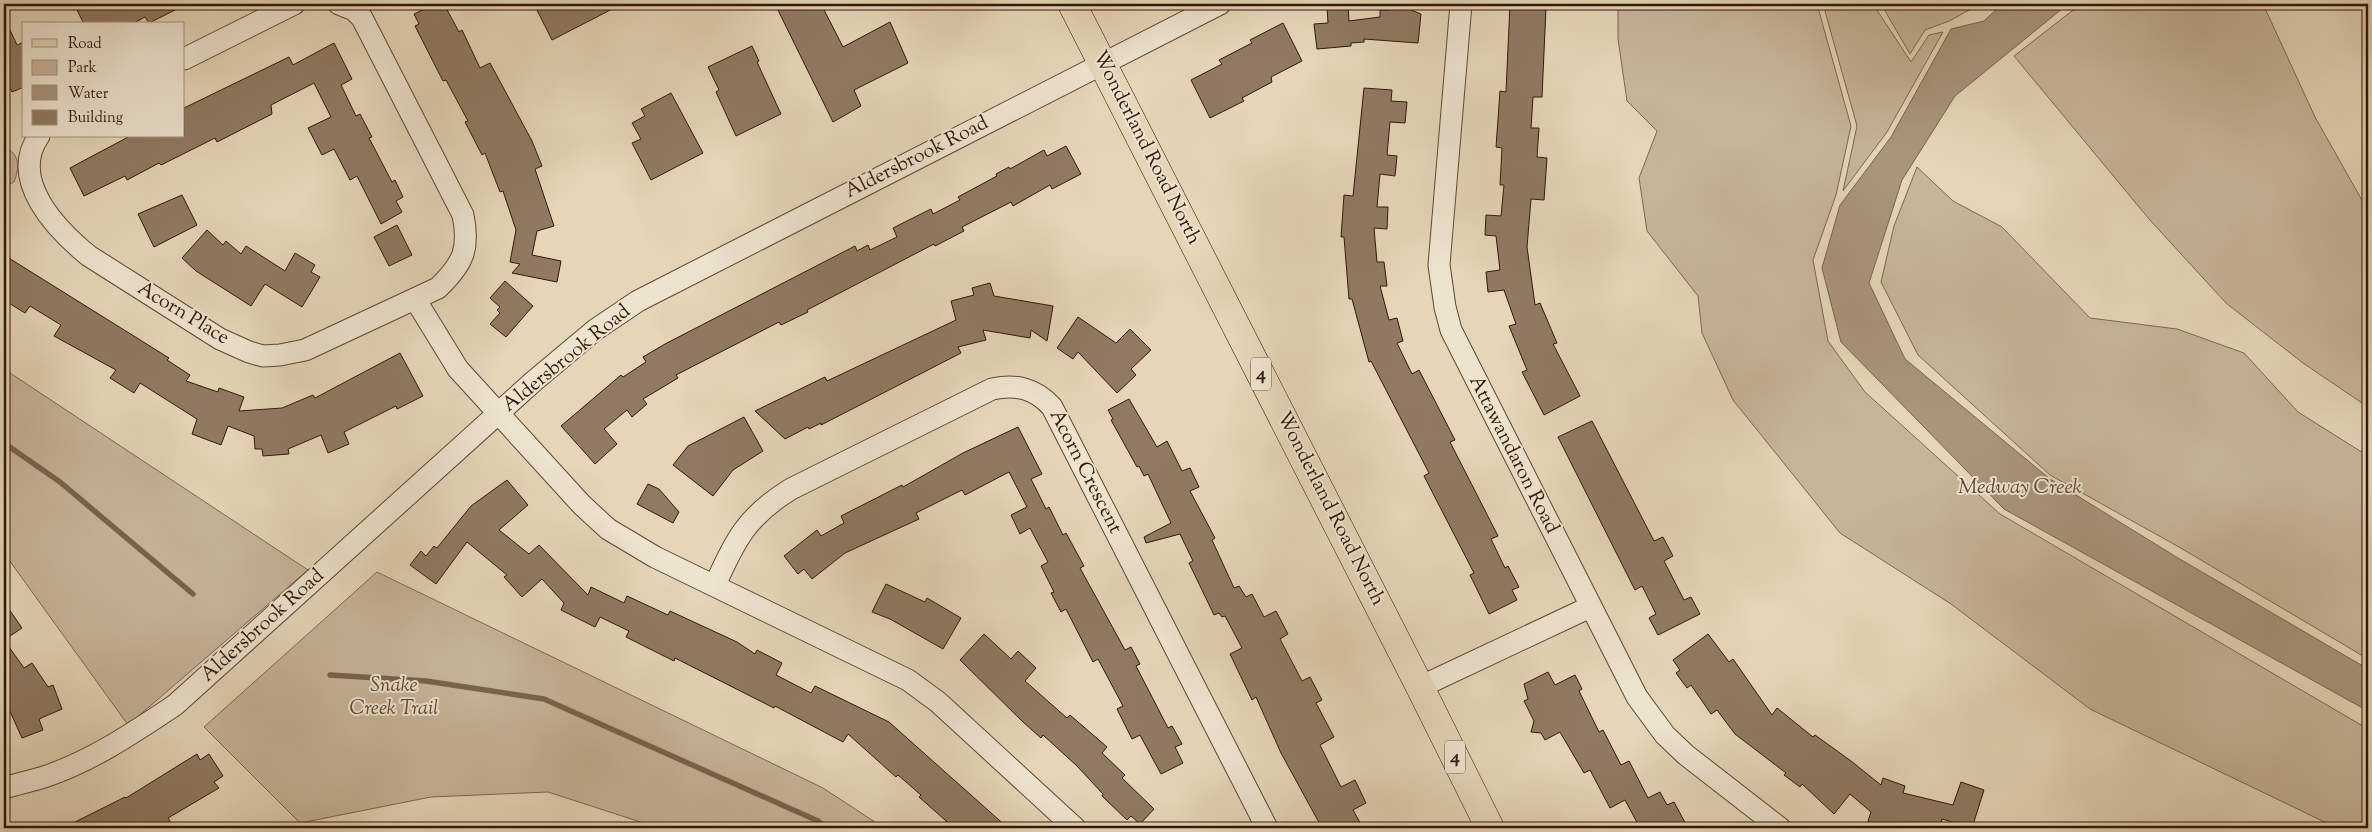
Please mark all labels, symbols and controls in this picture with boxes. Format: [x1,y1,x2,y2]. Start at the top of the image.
legend [22,22,185,138]
text: Road [68,34,102,55]
street label: Wonderland Road North [1084,46,1208,250]
text: Park [68,58,97,79]
text: Water [68,84,109,105]
text: Building [68,108,123,129]
street label: Aldersbrook Road [840,109,994,207]
street label: Acorn Place [131,275,235,353]
street label: Aldersbrook Road [497,298,637,420]
road number: 4 [1251,358,1271,390]
street label: Attawandaron Road [1461,371,1565,539]
street label: Acorn Crescent [1041,405,1129,539]
street label: Wonderland Road North [1268,407,1392,611]
water label: Medway Creek [1958,473,2083,503]
street label: Aldersbrook Road [195,563,331,689]
park label: Snake Creek Trail [350,672,438,724]
road number: 4 [1445,740,1465,774]

